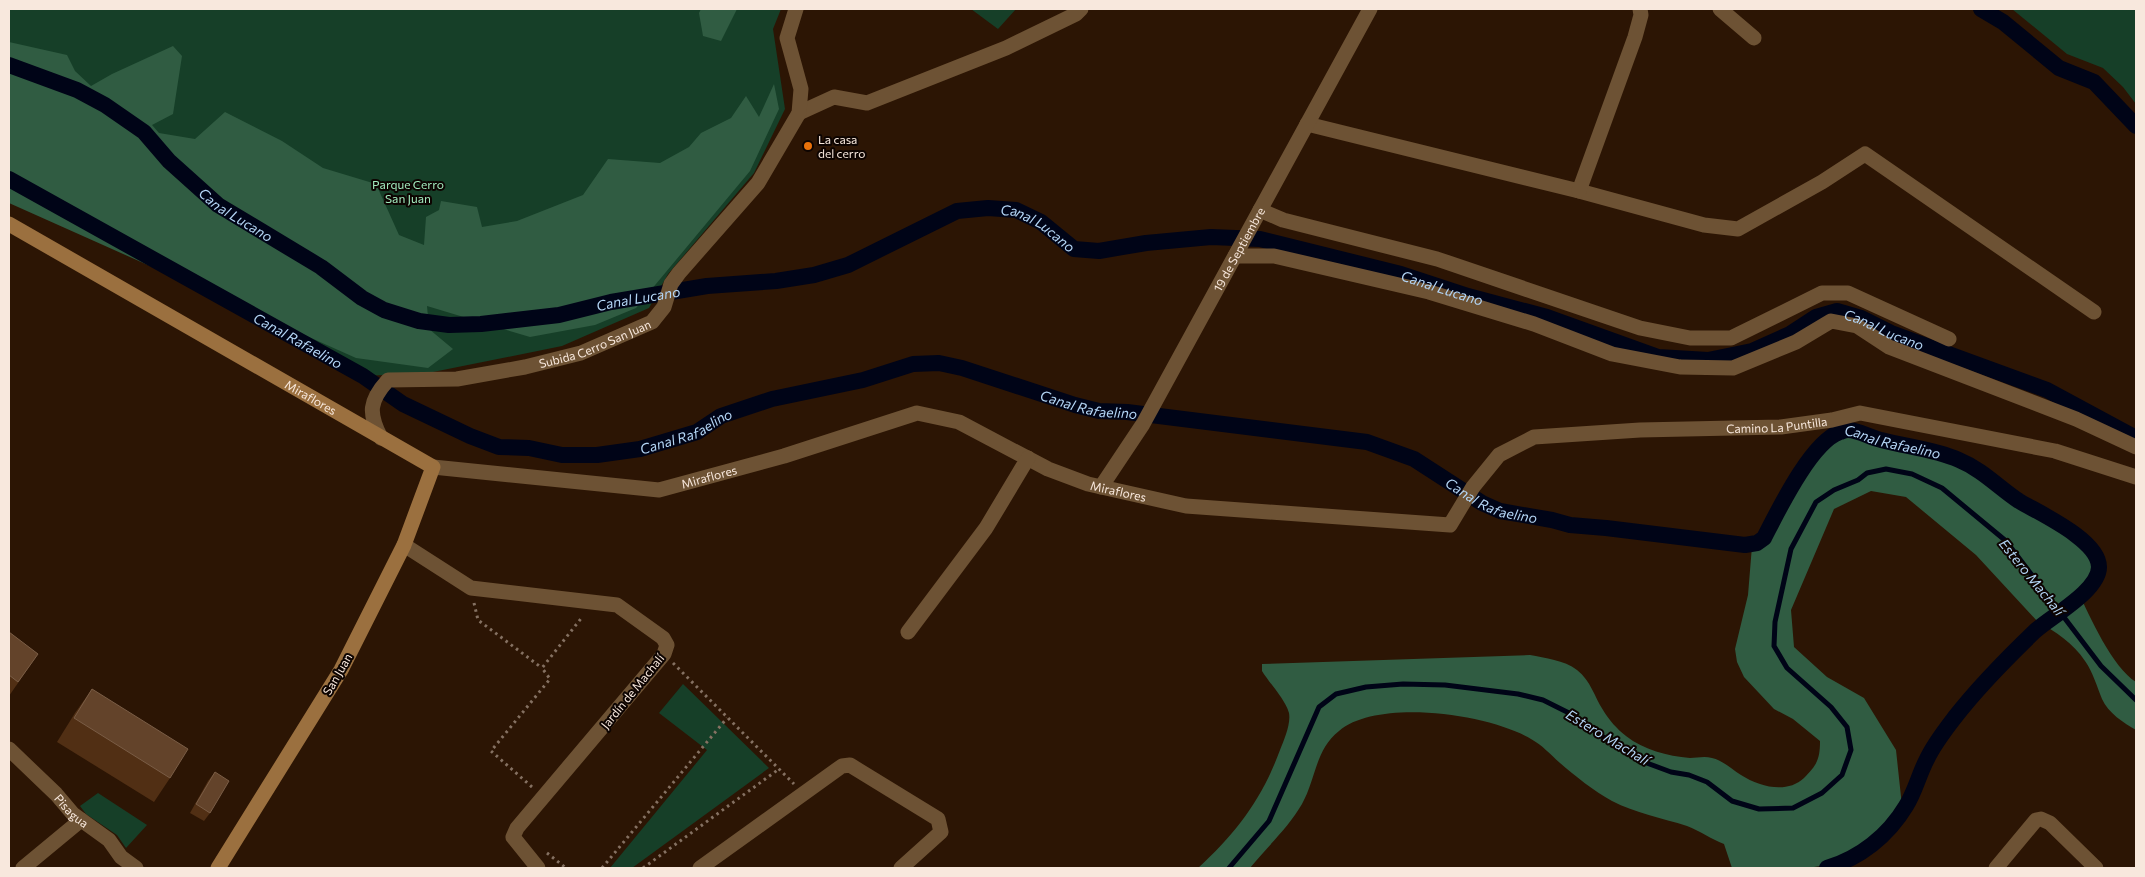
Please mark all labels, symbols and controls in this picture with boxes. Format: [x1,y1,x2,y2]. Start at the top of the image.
place label: La casa del cerro [818,132,865,160]
marker: La casa del cerro [802,140,814,152]
park label: Parque Cerro San Juan [372,177,444,206]
water label: Canal Lucano [196,184,276,245]
water label: Canal Lucano [1000,200,1079,255]
street label: 19 de Septiembre [1210,205,1267,294]
water label: Canal Lucano [1399,266,1485,308]
water label: Canal Lucano [594,282,681,314]
water label: Canal Lucano [1842,305,1926,353]
water label: Canal Rafaelino [251,308,346,371]
street label: Subida Cerro San Juan [537,316,653,370]
street label: Miraflores [283,377,339,417]
water label: Canal Rafaelino [1038,386,1138,422]
water label: Canal Rafaelino [638,405,734,457]
street label: Camino La Puntilla [1726,414,1828,435]
water label: Canal Rafaelino [1844,421,1943,462]
street label: Miraflores [680,462,738,491]
water label: Canal Rafaelino [1443,473,1539,526]
street label: Miraflores [1089,478,1148,504]
water label: Estero Machalí [1996,535,2070,621]
street label: Jardín de Machalí [598,650,668,732]
street label: San Juan [319,651,355,698]
water label: Estero Machalí [1563,705,1655,770]
street label: Pisagua [52,791,91,830]

